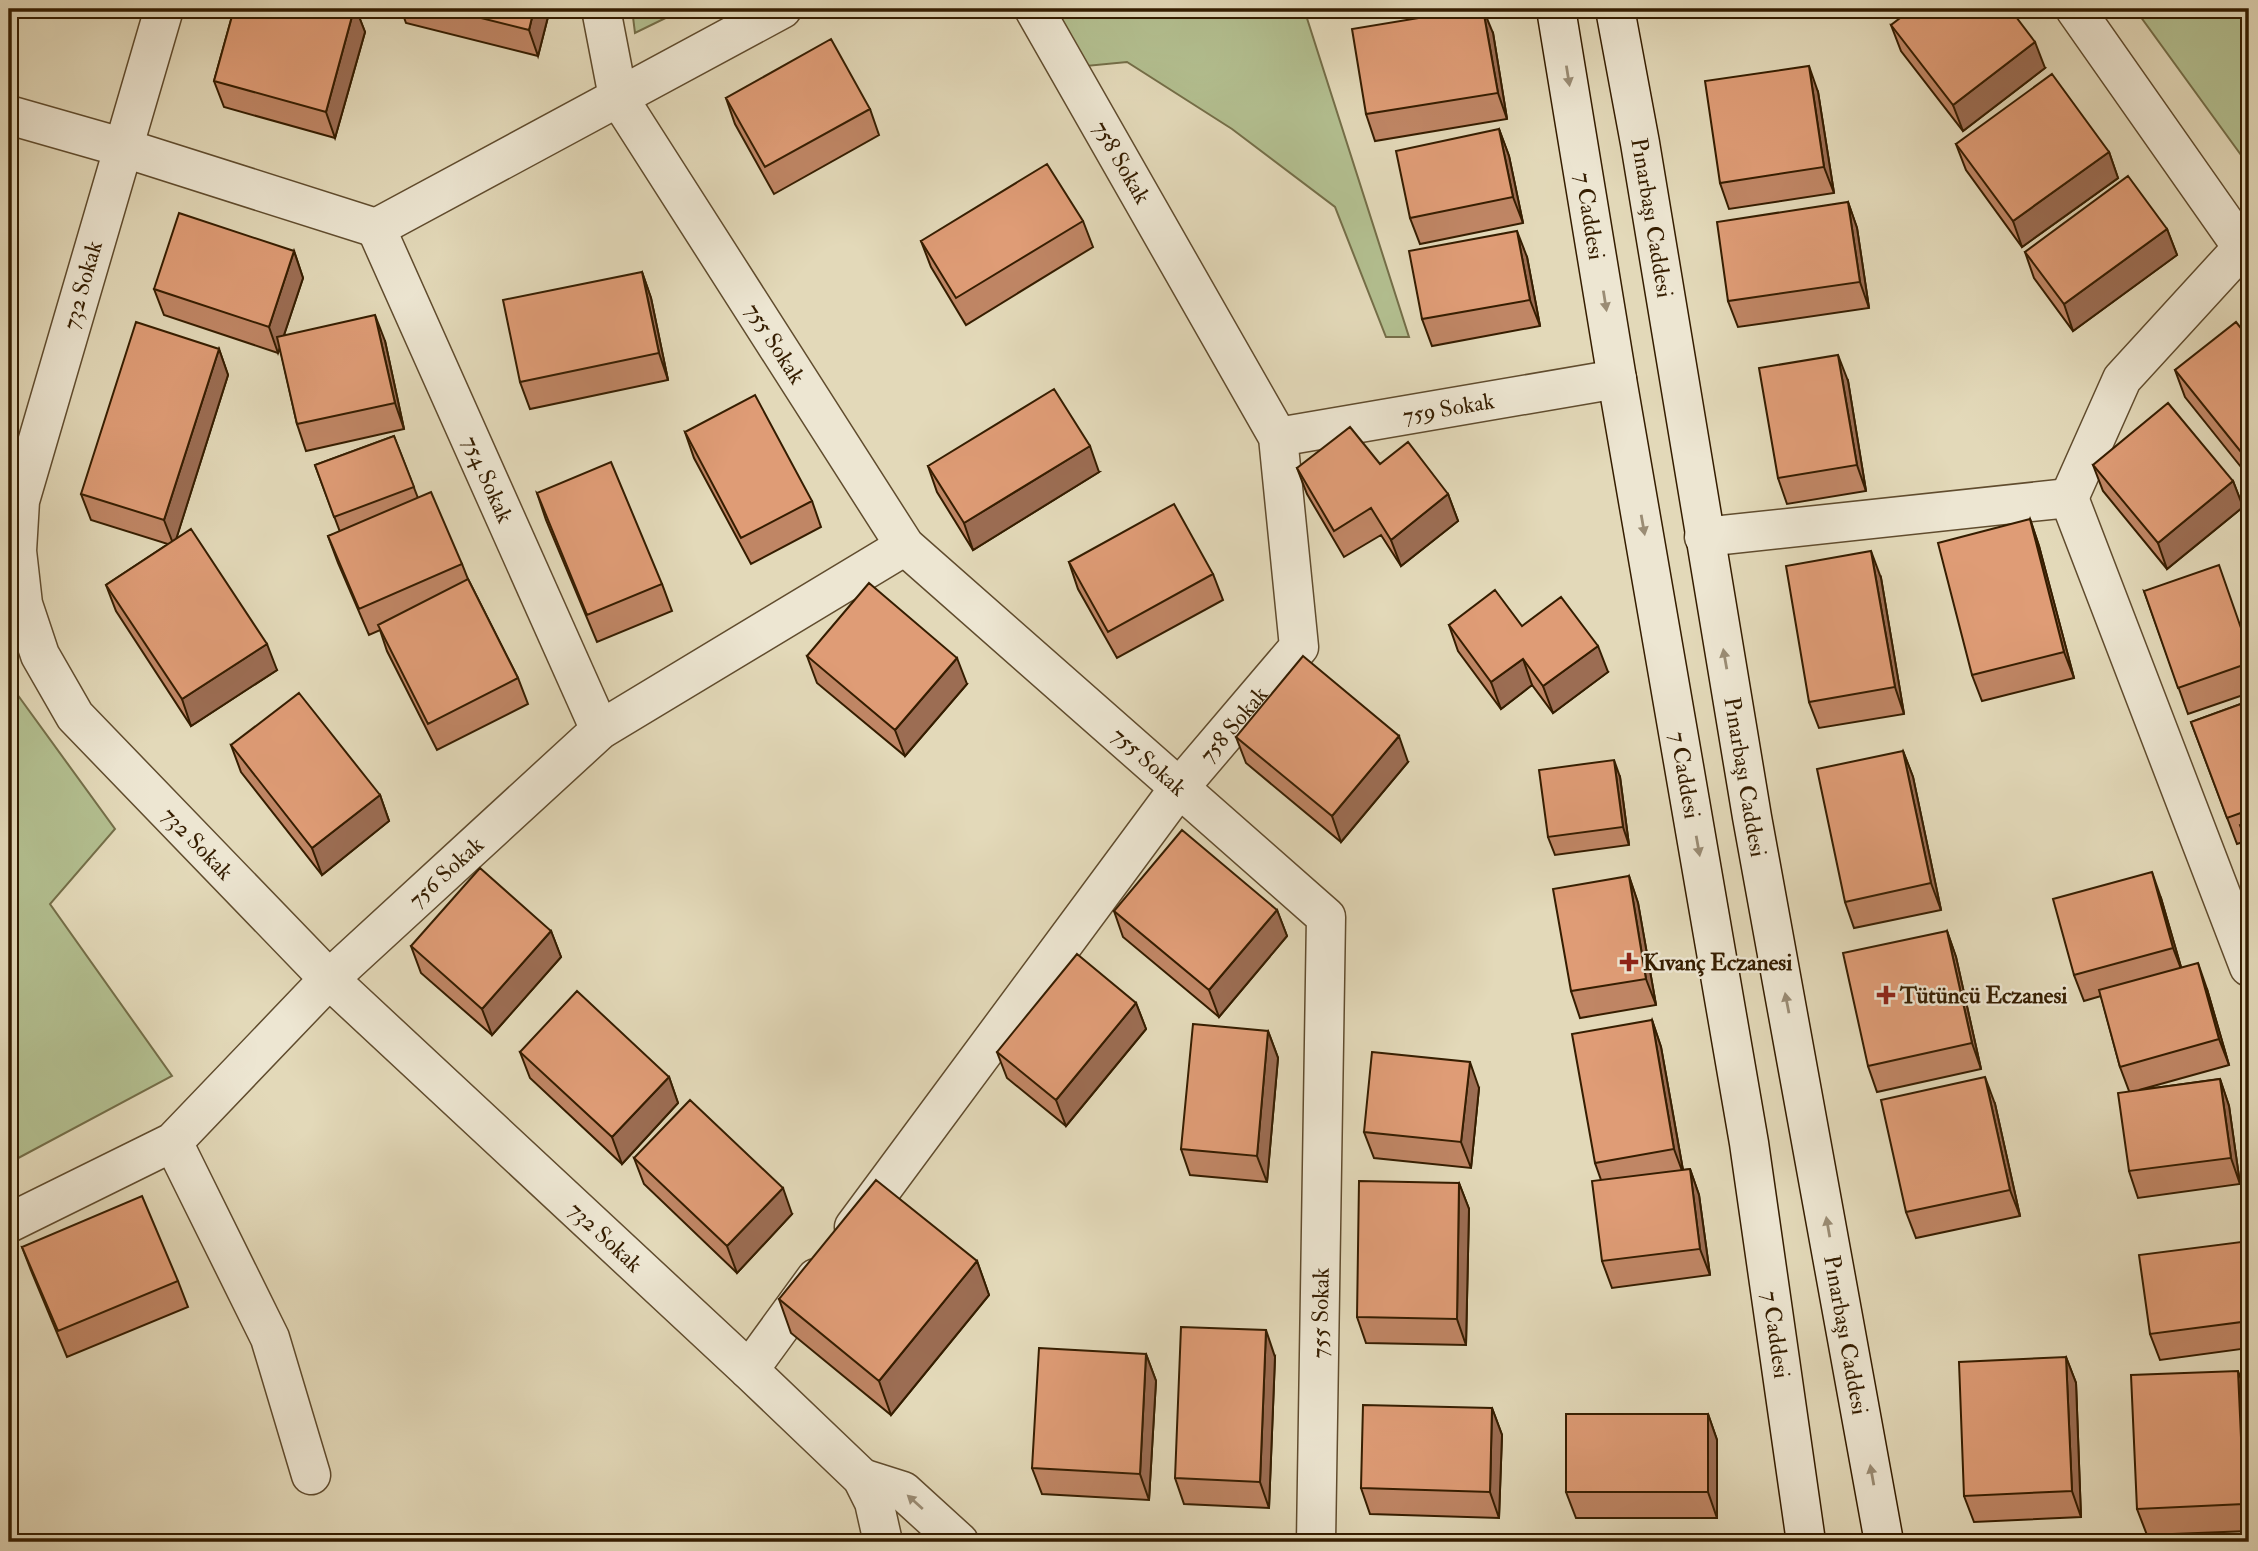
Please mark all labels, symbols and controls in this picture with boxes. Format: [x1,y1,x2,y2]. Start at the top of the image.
one-way arrow [1563,65,1574,87]
street label: 758 Sokak [1086,115,1157,209]
street label: Pınarbaşı Caddesi [1624,136,1679,300]
street label: 7 Caddesi [1568,171,1611,262]
street label: 732 Sokak [56,237,109,333]
one-way arrow [1600,290,1611,312]
street label: 755 Sokak [738,298,812,390]
street label: 759 Sokak [1401,386,1497,430]
street label: 754 Sokak [456,431,520,527]
one-way arrow [1638,514,1649,536]
one-way arrow [1719,648,1730,670]
street label: 758 Sokak [1193,680,1274,769]
street label: Pınarbaşı Caddesi [1717,695,1773,859]
street label: 755 Sokak [1105,721,1192,802]
street label: 7 Caddesi [1663,729,1707,821]
street label: 732 Sokak [155,801,240,886]
street label: 756 Sokak [402,830,490,914]
one-way arrow [1693,835,1704,857]
place label: Kıvanç Eczanesi [1643,948,1792,977]
marker: Kıvanç Eczanesi [1621,954,1637,970]
place label: Tütüncü Eczanesi [1899,981,2067,1010]
marker: Tütüncü Eczanesi [1878,987,1894,1003]
one-way arrow [1781,992,1792,1014]
street label: 732 Sokak [562,1195,649,1279]
one-way arrow [1822,1216,1833,1238]
street label: Pınarbaşı Caddesi [1817,1253,1875,1417]
street label: 755 Sokak [1305,1267,1336,1359]
street label: 7 Caddesi [1755,1289,1796,1380]
one-way arrow [1866,1464,1877,1486]
one-way arrow [906,1494,924,1510]

